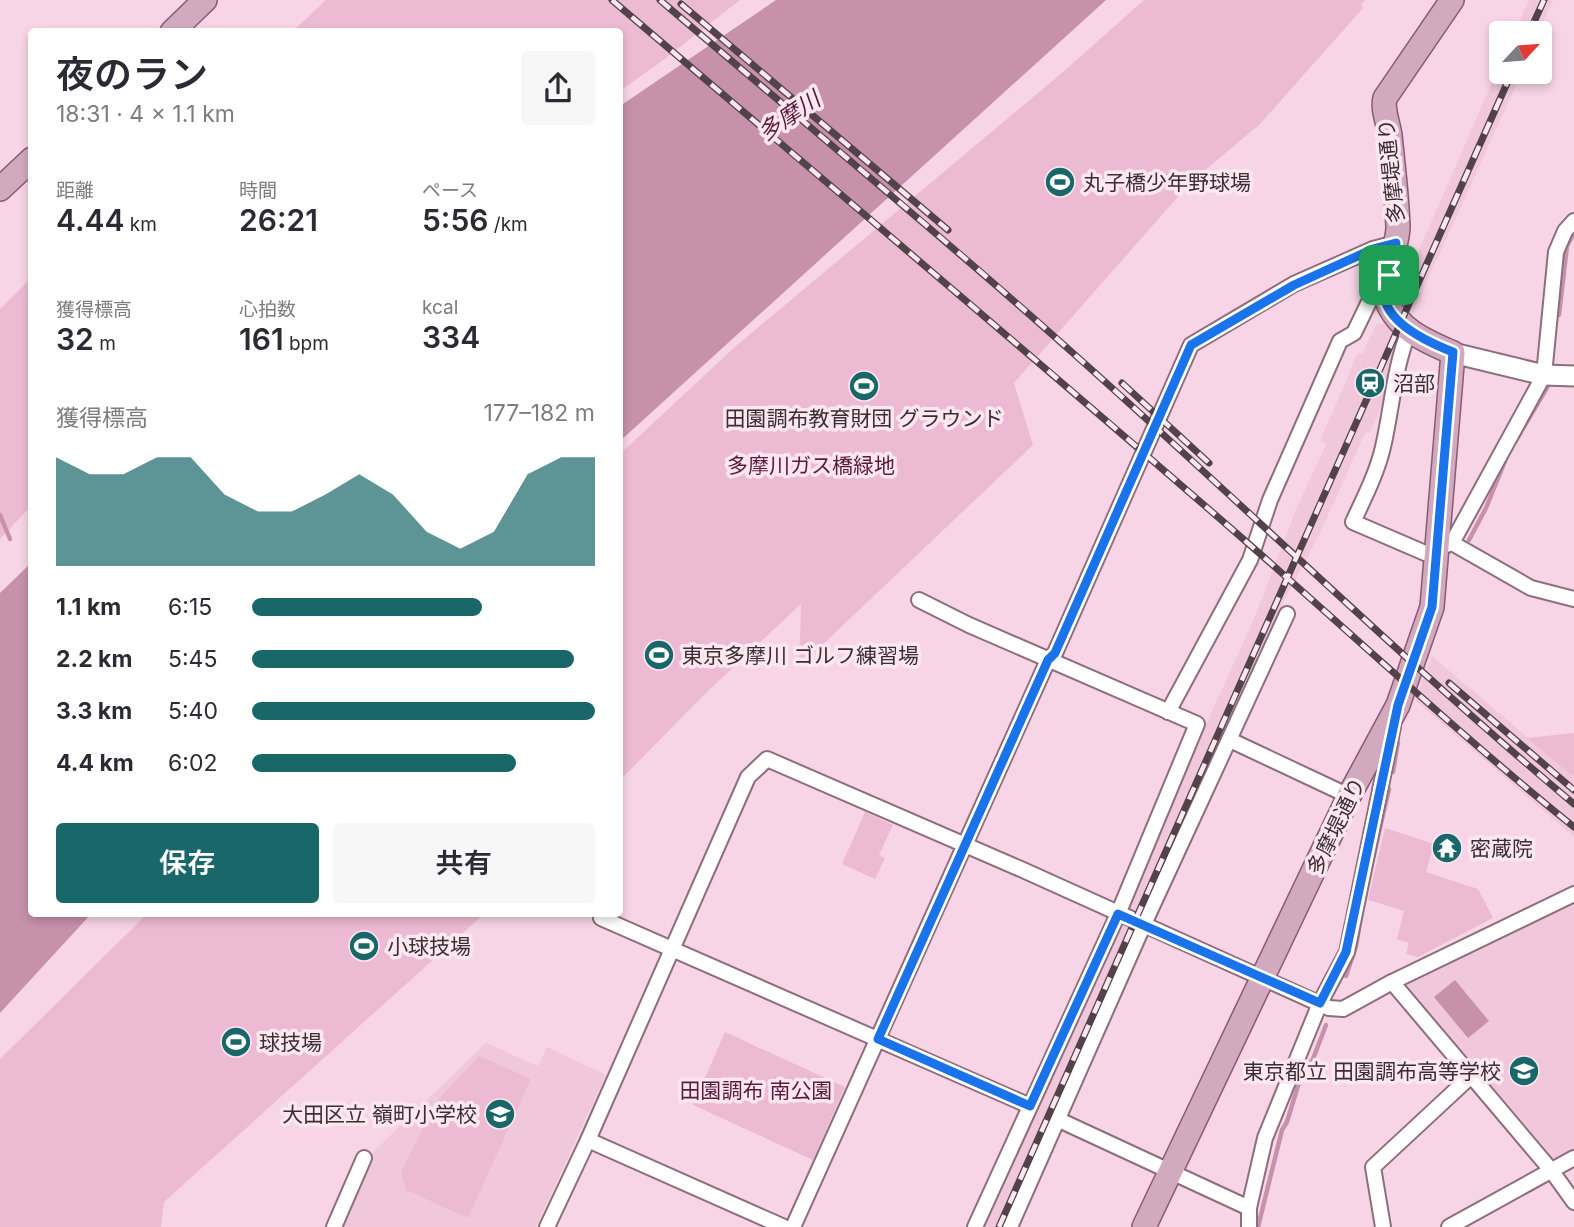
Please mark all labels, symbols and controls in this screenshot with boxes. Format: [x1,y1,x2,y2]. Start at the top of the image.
north arrow [1489,21,1552,84]
map controls [1489,21,1552,84]
text: 夜のラン [56,51,208,97]
button: share [521,51,595,125]
water label: 多摩川 [753,83,828,147]
text: 18:31 · 4 × 1.1 km [56,100,235,128]
street label: 多摩堤通り [1373,117,1409,225]
sports icon: 丸子橋少年野球場 [1043,165,1077,199]
place label: 丸子橋少年野球場 [1083,170,1251,195]
text: 距離 [56,179,94,202]
text: 時間 [239,179,277,202]
text: ペース [422,179,478,202]
text: 4.44 [56,202,125,238]
text: 26:21 [239,202,318,238]
text: 5:56 [422,202,489,238]
text: km [125,213,157,236]
text: /km [489,213,528,236]
pin [1359,245,1419,305]
icon: arrive [1370,256,1408,294]
text: kcal [422,296,458,319]
text: 獲得標高 [56,298,132,321]
text: 心拍数 [239,298,296,321]
text: 334 [422,319,480,355]
text: 32 [56,321,94,357]
text: 161 [239,321,284,357]
text: m [94,332,116,355]
text: bpm [284,332,329,355]
station icon: 沼部 [1353,366,1387,400]
sports icon: 田園調布教育財団 グラウンド [847,369,881,403]
place label: 沼部 [1393,371,1435,396]
text: 177–182 m [483,399,595,427]
text: 獲得標高 [56,404,148,432]
place label: 田園調布教育財団 グラウンド [725,406,1003,431]
park label: 多摩川ガス橋緑地 [727,453,895,478]
text: 1.1 km [56,593,121,621]
text: 6:15 [168,593,212,621]
sports icon: 東京多摩川 ゴルフ練習場 [642,638,676,672]
place label: 東京多摩川 ゴルフ練習場 [682,643,919,668]
text: 2.2 km [56,645,132,673]
text: 5:45 [168,645,217,673]
text: 3.3 km [56,697,132,725]
text: 5:40 [168,697,218,725]
text: 4.4 km [56,749,134,777]
text: 6:02 [168,749,217,777]
street label: 多摩堤通り [1302,773,1370,879]
button: 保存 [56,823,319,903]
button: 共有 [333,823,595,903]
temple icon: 密蔵院 [1430,831,1464,865]
place label: 密蔵院 [1470,836,1533,861]
sports icon: 小球技場 [347,929,381,963]
place label: 小球技場 [387,934,471,959]
sports icon: 球技場 [219,1025,253,1059]
place label: 球技場 [259,1030,322,1055]
school or university icon: 東京都立 田園調布高等学校 [1507,1054,1541,1088]
place label: 東京都立 田園調布高等学校 [1243,1059,1501,1084]
park label: 田園調布 南公園 [680,1078,832,1103]
school or university icon: 大田区立 嶺町小学校 [483,1097,517,1131]
place label: 大田区立 嶺町小学校 [282,1102,477,1127]

